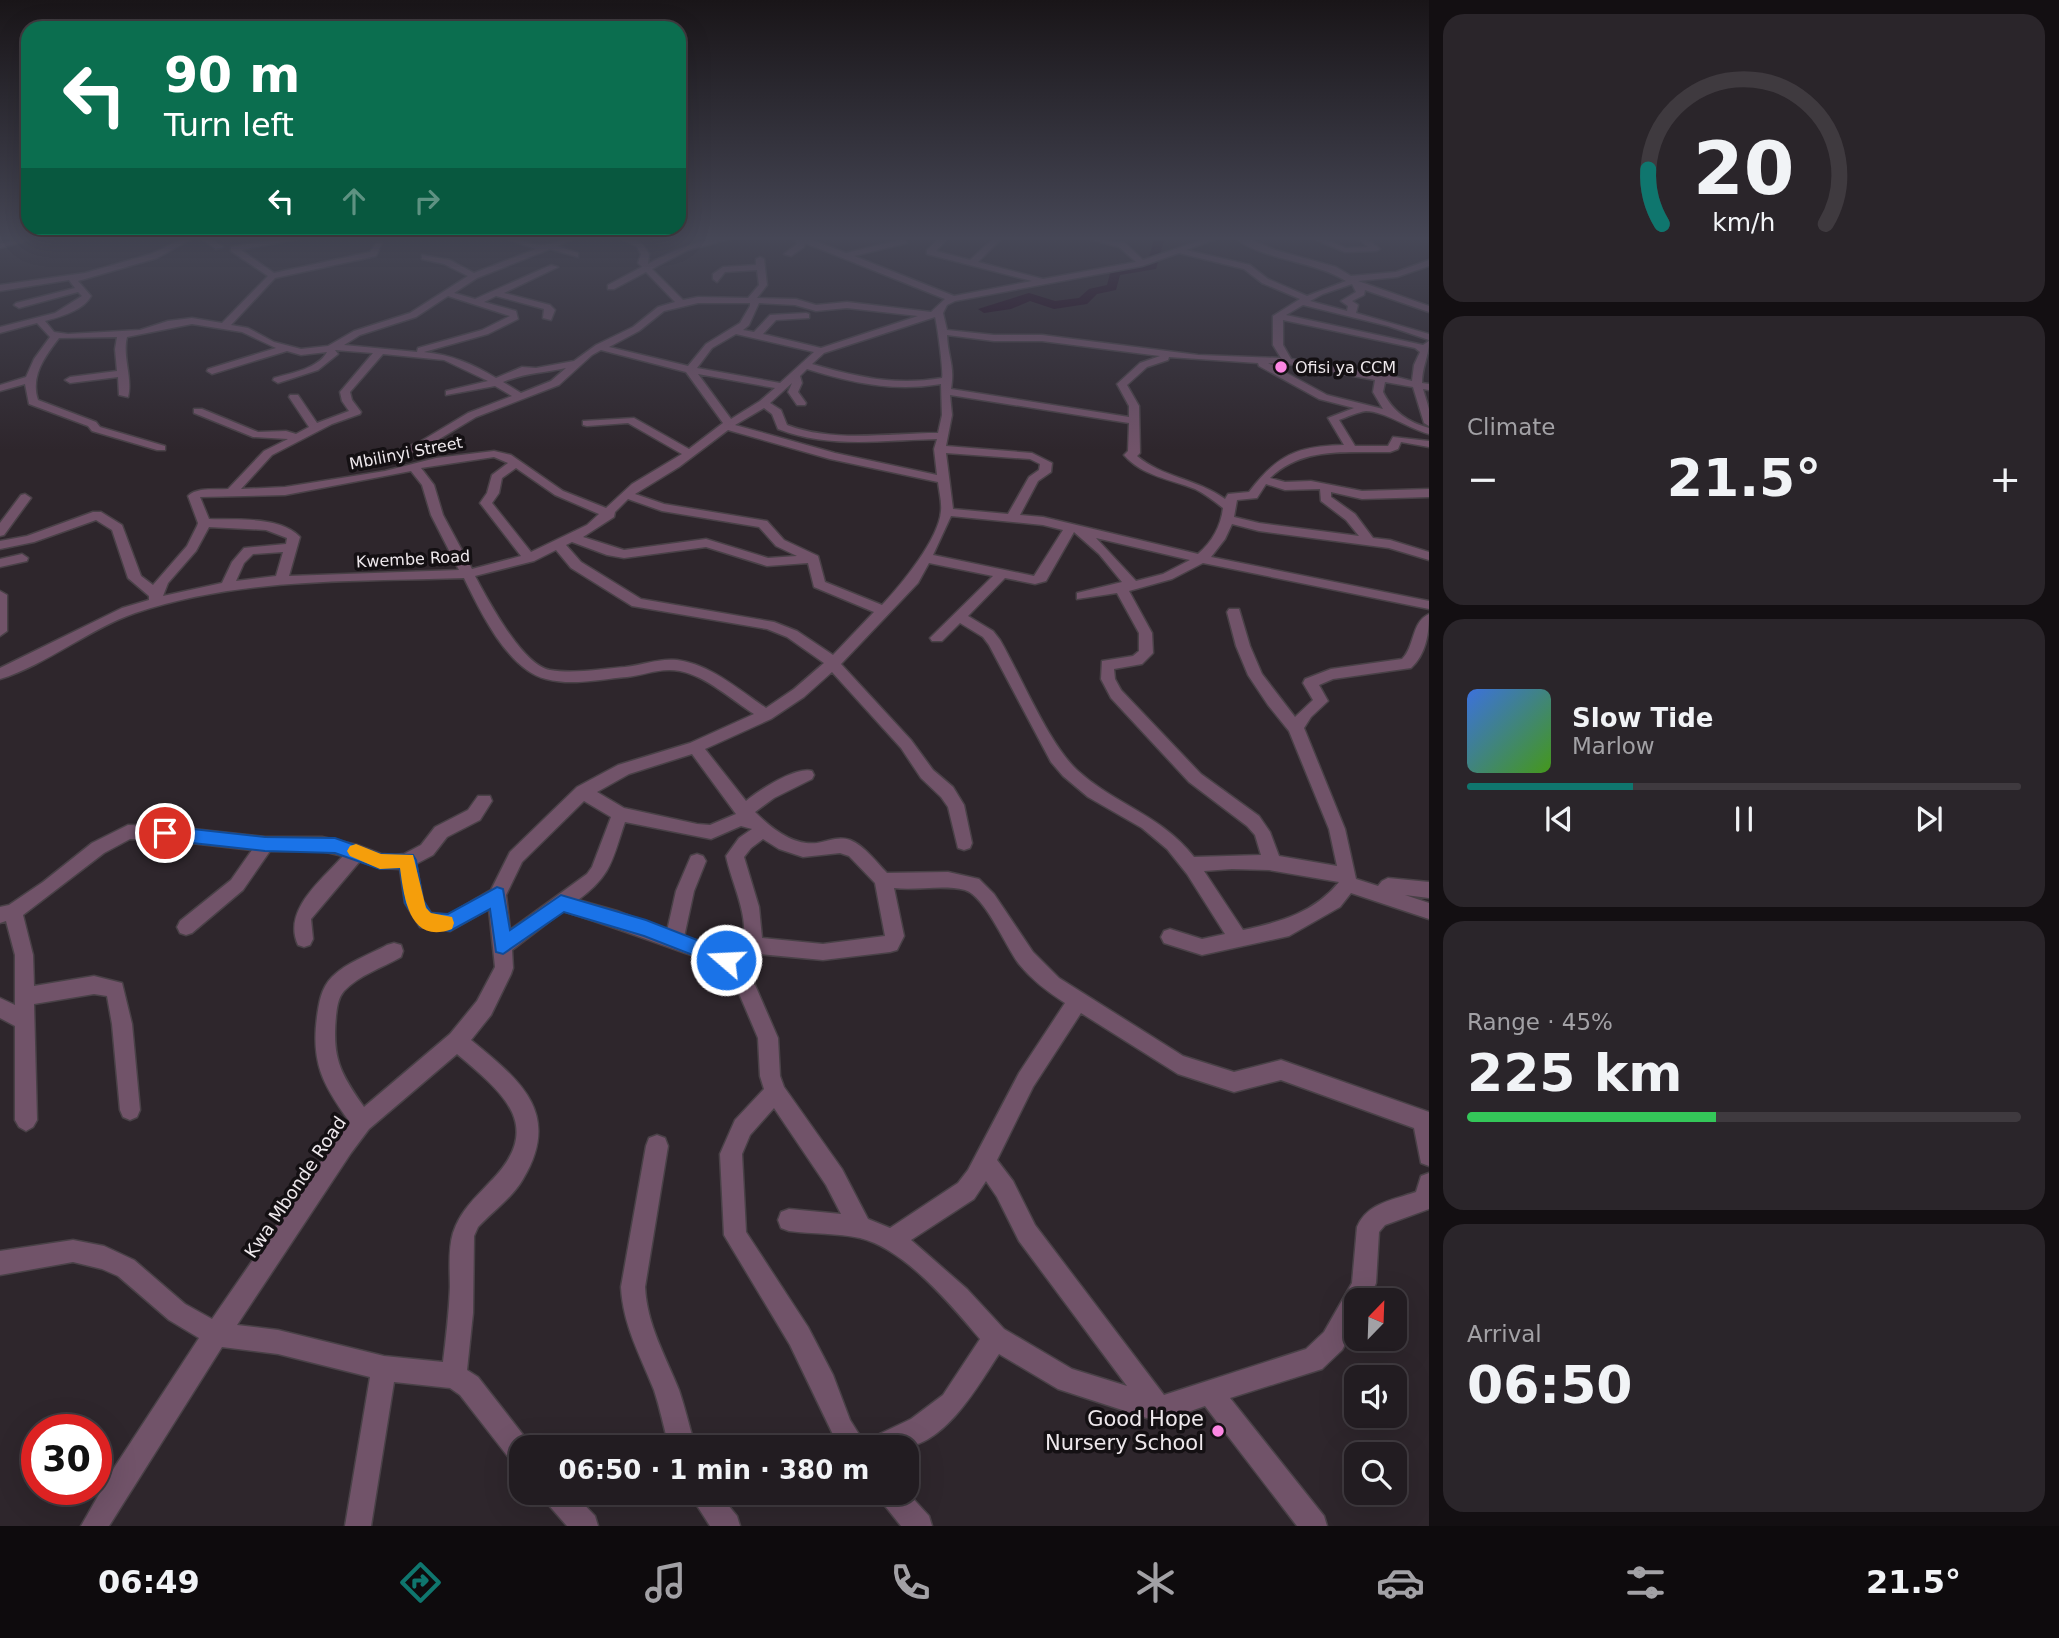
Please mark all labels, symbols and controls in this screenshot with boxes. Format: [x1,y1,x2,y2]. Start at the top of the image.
text: 90 m [164,47,300,104]
icon: left [49,49,140,140]
text: Turn left [164,106,294,144]
text: 20 [1693,127,1795,212]
icon: left [262,182,300,220]
icon: ahead [335,182,373,220]
icon: right [408,182,446,220]
text: km/h [1712,208,1776,237]
place label: Ofisi ya CCM [1295,358,1396,377]
marker: Ofisi ya CCM [1273,359,1289,375]
text: Climate [1467,414,1556,440]
street label: Mbilinyi Street [348,433,464,473]
text: 21.5° [1667,448,1821,508]
text: − [1467,457,1499,501]
text: + [1989,457,2021,501]
street label: Kwembe Road [355,547,471,571]
text: Slow Tide [1572,703,1713,733]
text: Marlow [1572,733,1655,759]
icon: previous [1540,800,1578,838]
icon: pause [1725,800,1763,838]
icon: next [1910,800,1948,838]
pin [135,803,195,863]
icon: arrive [146,814,184,852]
position arrow [689,923,763,997]
text: Range · 45% [1467,1009,1613,1035]
text: 225 km [1467,1043,1682,1103]
street label: Kwa Mbonde Road [240,1112,350,1262]
north arrow [1344,1288,1407,1351]
map controls [1344,1288,1407,1505]
text: Arrival [1467,1321,1542,1347]
text: 06:50 [1467,1355,1633,1415]
button: sound [1344,1365,1407,1428]
place label: Good Hope Nursery School [1045,1407,1204,1455]
speed limit sign: 30 [21,1414,112,1505]
marker: Good Hope Nursery School [1210,1423,1226,1439]
button: search [1344,1442,1407,1505]
text: 06:50 · 1 min · 380 m [559,1455,869,1485]
icon: directions [396,1558,445,1607]
icon: music [641,1558,690,1607]
icon: phone [886,1558,935,1607]
icon: climate [1131,1558,1180,1607]
icon: car [1376,1558,1425,1607]
icon: filters [1621,1558,1670,1607]
text: 06:49 [98,1563,200,1601]
text: 21.5° [1866,1563,1961,1601]

